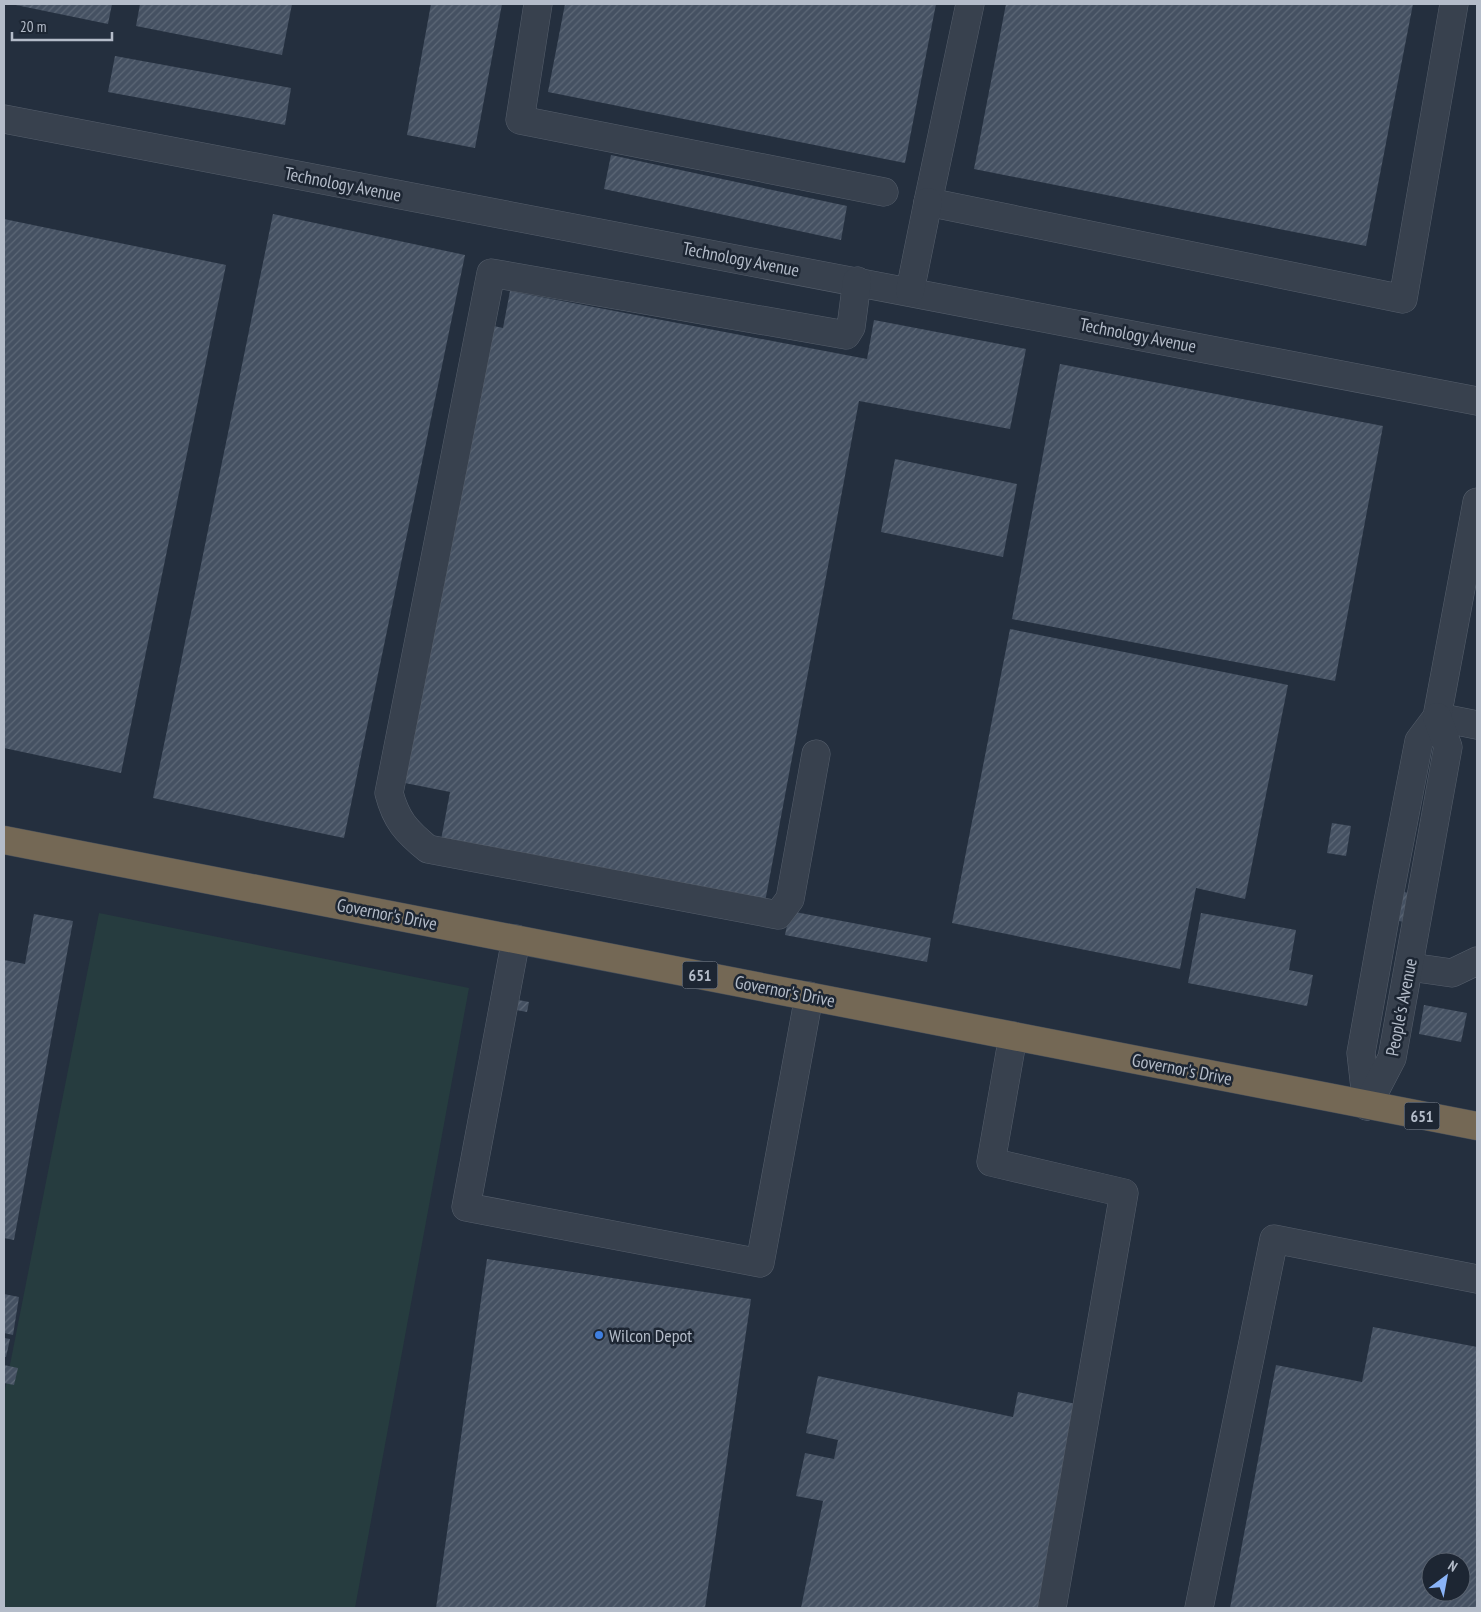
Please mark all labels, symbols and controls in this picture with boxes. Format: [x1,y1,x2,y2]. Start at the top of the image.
scale bar [12,10,112,42]
text: 20 m [20,17,46,36]
street label: Technology Avenue [283,161,403,207]
street label: Technology Avenue [681,236,801,282]
street label: Technology Avenue [1078,312,1198,358]
street label: Governor's Drive [335,893,439,935]
street label: People's Avenue [1380,956,1422,1058]
road number: 651 [682,962,718,988]
street label: Governor's Drive [733,970,837,1012]
street label: Governor's Drive [1130,1048,1234,1090]
road number: 651 [1404,1102,1440,1130]
place label: Wilcon Depot [609,1324,692,1347]
marker: Wilcon Depot [593,1329,605,1341]
north arrow [1421,1552,1471,1602]
text: N [1445,1556,1461,1576]

